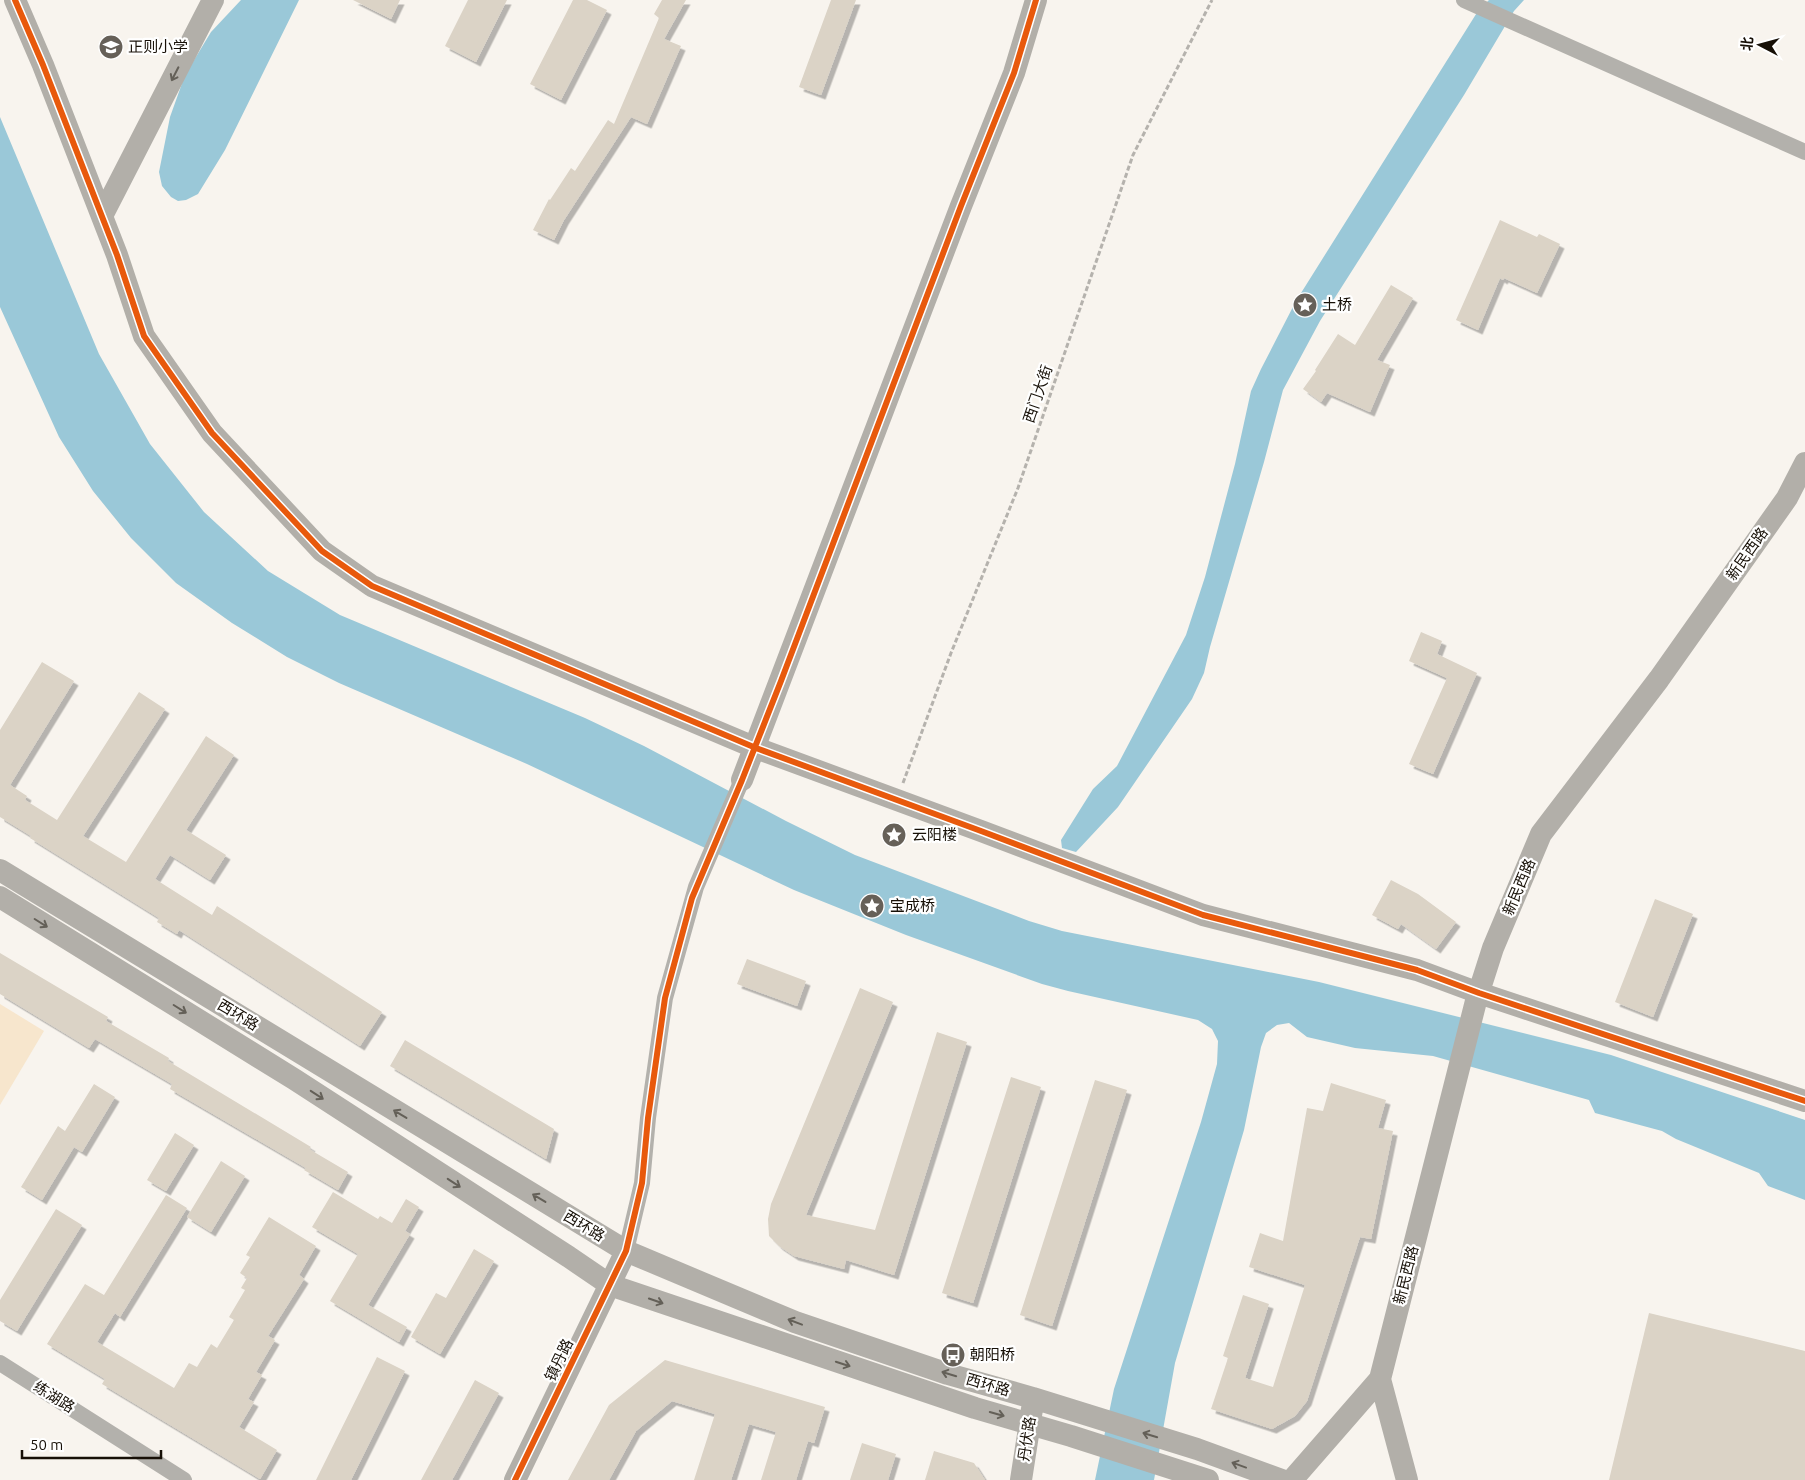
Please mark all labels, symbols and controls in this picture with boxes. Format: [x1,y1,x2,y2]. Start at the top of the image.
north arrow [1735,20,1785,70]
school or university icon: 正则小学 [98,34,124,60]
text: 北 [1738,36,1756,51]
place label: 正则小学 [128,38,188,55]
one-way arrow [170,67,180,82]
place icon: 土桥 [1292,292,1318,318]
place label: 土桥 [1322,296,1352,313]
street label: 西门大街 [1020,363,1055,425]
street label: 新民西路 [1722,524,1771,583]
place icon: 云阳楼 [881,822,907,848]
place label: 云阳楼 [912,826,957,843]
street label: 新民西路 [1499,856,1538,918]
place icon: 宝成桥 [859,893,885,919]
place label: 宝成桥 [890,897,935,914]
one-way arrow [34,918,48,928]
street label: 西环路 [215,996,262,1033]
one-way arrow [172,1004,186,1014]
one-way arrow [310,1090,324,1100]
one-way arrow [394,1109,408,1119]
one-way arrow [447,1177,461,1188]
one-way arrow [533,1193,547,1203]
street label: 西环路 [561,1207,608,1244]
street label: 新民西路 [1390,1244,1421,1306]
one-way arrow [648,1297,663,1306]
one-way arrow [788,1317,803,1326]
street label: 镇丹路 [541,1336,576,1384]
bus stop icon: 朝阳桥 [940,1342,966,1368]
place label: 朝阳桥 [970,1346,1015,1363]
one-way arrow [835,1359,851,1369]
one-way arrow [942,1369,958,1379]
street label: 西环路 [964,1370,1012,1399]
street label: 练湖路 [31,1377,78,1416]
one-way arrow [989,1410,1005,1420]
street label: 丹伏路 [1015,1415,1038,1462]
scale bar [22,1428,161,1460]
one-way arrow [1142,1429,1158,1439]
text: 50 m [30,1436,63,1453]
one-way arrow [1232,1460,1247,1469]

